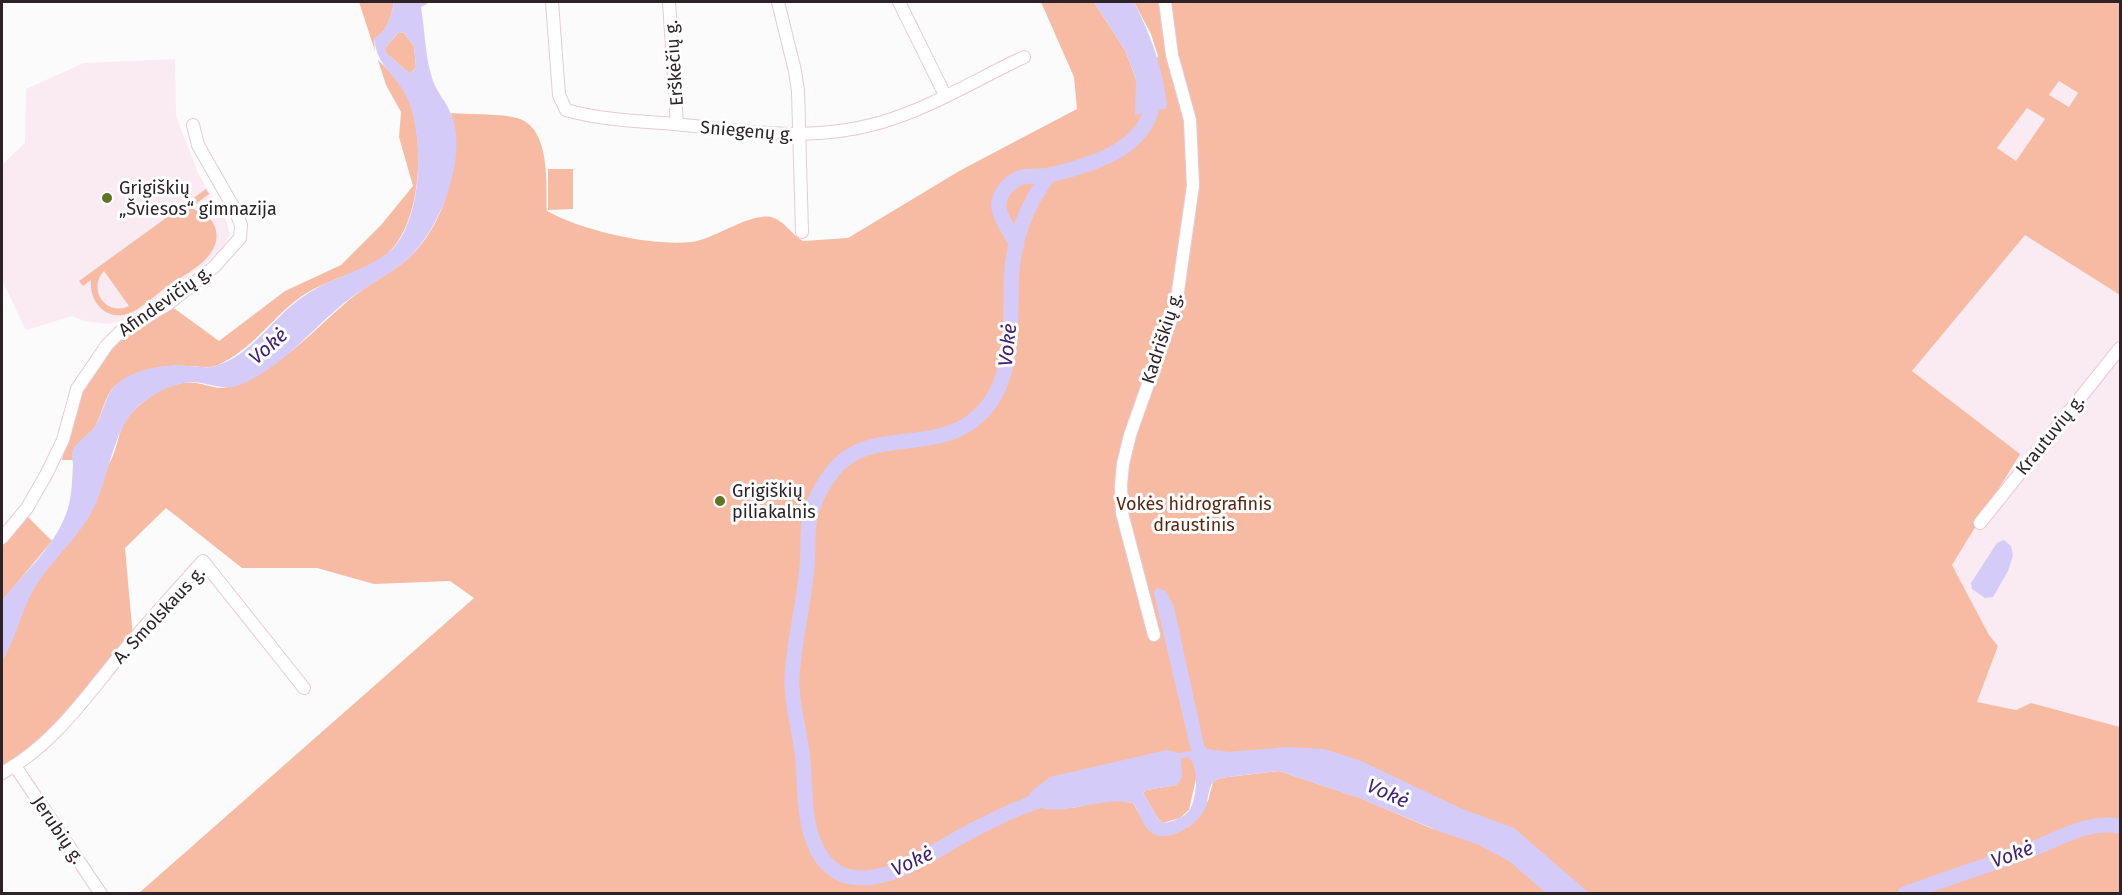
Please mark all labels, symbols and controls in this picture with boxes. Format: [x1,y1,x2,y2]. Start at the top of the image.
street label: Erškėčių g. [660,19,688,107]
street label: Sniegenų g. [699,116,795,146]
place label: Grigiškių „Šviesos“ gimnazija [119,177,277,220]
marker: Grigiškių „Šviesos“ gimnazija [100,191,114,205]
street label: Afindevičių g. [114,261,216,341]
street label: Kadriškių g. [1137,290,1187,386]
water label: Vokė [993,322,1021,368]
water label: Vokė [244,323,292,369]
street label: Krautuvių g. [2011,390,2089,480]
place label: Grigiškių piliakalnis [732,480,816,523]
park label: Vokės hidrografinis draustinis [1116,493,1272,536]
marker: Grigiškių piliakalnis [713,494,727,508]
street label: A. Smolskaus g. [108,562,210,668]
water label: Vokė [1363,773,1413,813]
street label: Jerubių g. [27,792,89,868]
water label: Vokė [1988,835,2036,873]
water label: Vokė [887,841,937,881]

